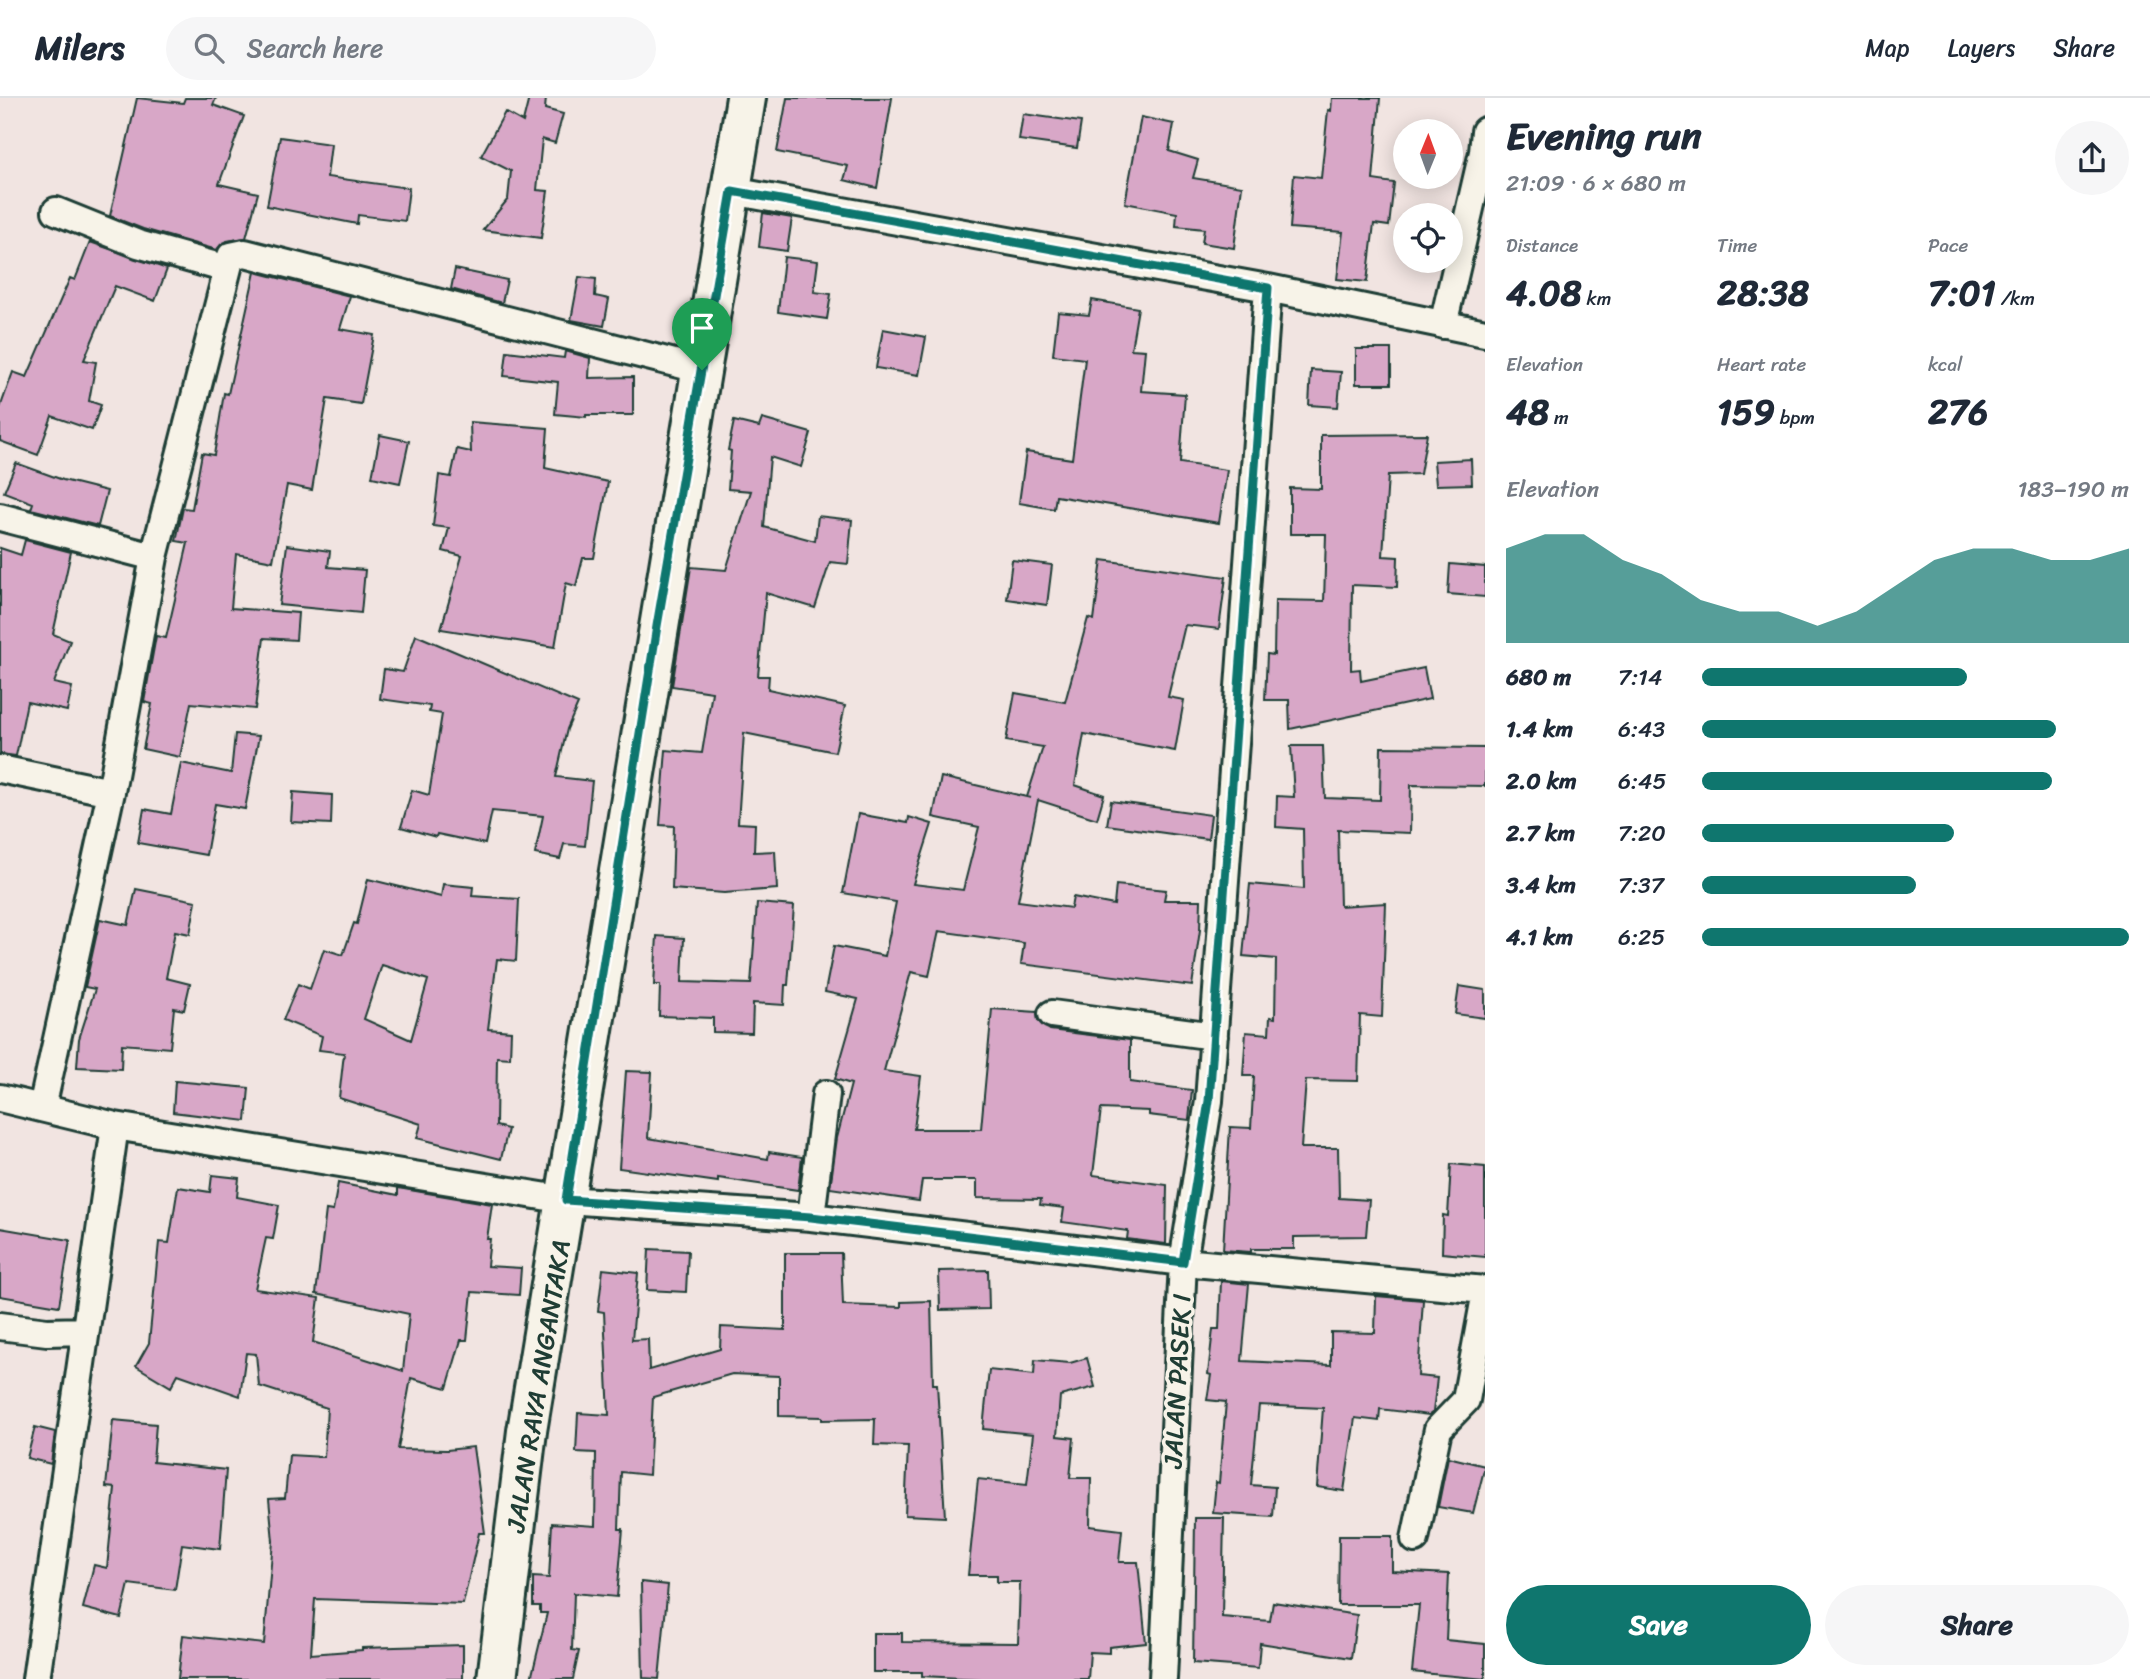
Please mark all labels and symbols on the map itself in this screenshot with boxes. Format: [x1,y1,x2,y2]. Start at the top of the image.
north arrow [1393,119,1463,189]
pin [672,298,732,370]
street label: JALAN RAYA ANGANTAKA [492,1236,584,1537]
street label: JALAN PASEK I [1149,1293,1205,1470]

